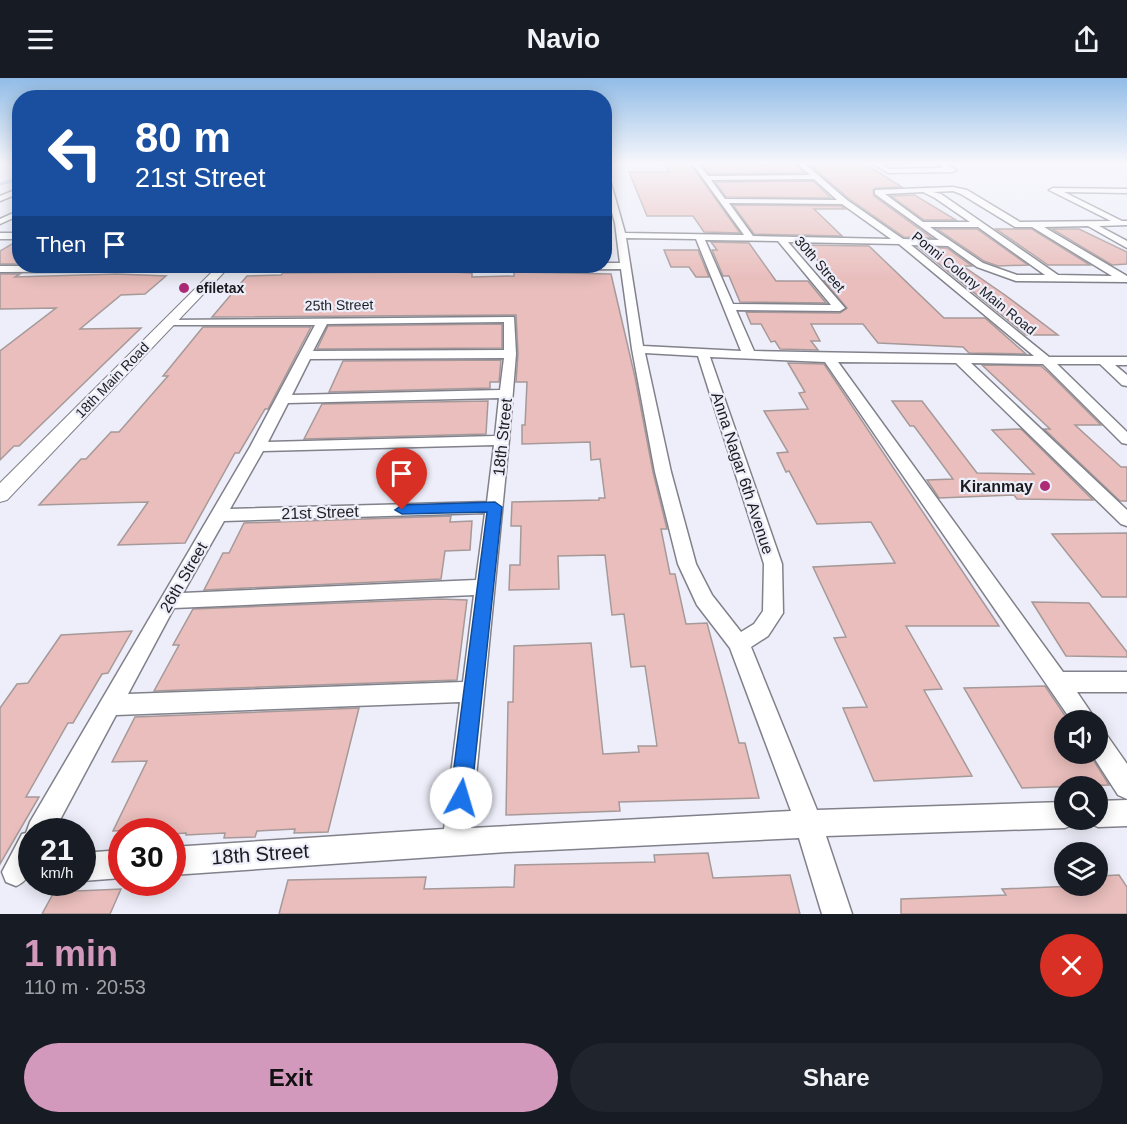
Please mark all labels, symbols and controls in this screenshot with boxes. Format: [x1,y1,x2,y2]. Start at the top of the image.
icon: menu [24,23,57,56]
icon: share [1070,23,1103,56]
text: Navio [527,24,600,54]
icon: left [36,114,114,192]
text: 80 m [135,114,231,161]
text: 21st Street [135,163,266,193]
icon: arrive [98,228,131,261]
street label: Ponni Colony Main Road [909,228,1039,338]
text: Then [36,232,86,257]
street label: 30th Street [791,233,849,295]
place label: efiletax [196,280,244,296]
marker: efiletax [177,281,191,295]
street label: 25th Street [305,296,373,314]
street label: 18th Main Road [72,339,152,421]
street label: Anna Nagar 6th Avenue [708,390,777,557]
street label: 18th Street [490,397,515,477]
pin [376,448,427,510]
icon: arrive [385,457,418,490]
place label: Kiranmay [960,478,1033,495]
marker: Kiranmay [1038,479,1052,493]
street label: 21st Street [281,503,360,522]
street label: 26th Street [157,539,211,615]
map controls [1054,710,1108,896]
button: sound [1054,710,1108,764]
position arrow [429,766,493,830]
button: search [1054,776,1108,830]
speed limit sign: 30 [108,818,186,896]
text: 21 [40,833,74,866]
street label: 18th Street [210,840,310,868]
button: layers [1054,842,1108,896]
text: km/h [41,864,73,881]
text: 1 min [24,933,118,974]
button: close [1040,934,1103,997]
text: 110 m · 20:53 [24,976,146,998]
button: Exit [24,1043,558,1112]
button: Share [570,1043,1103,1112]

